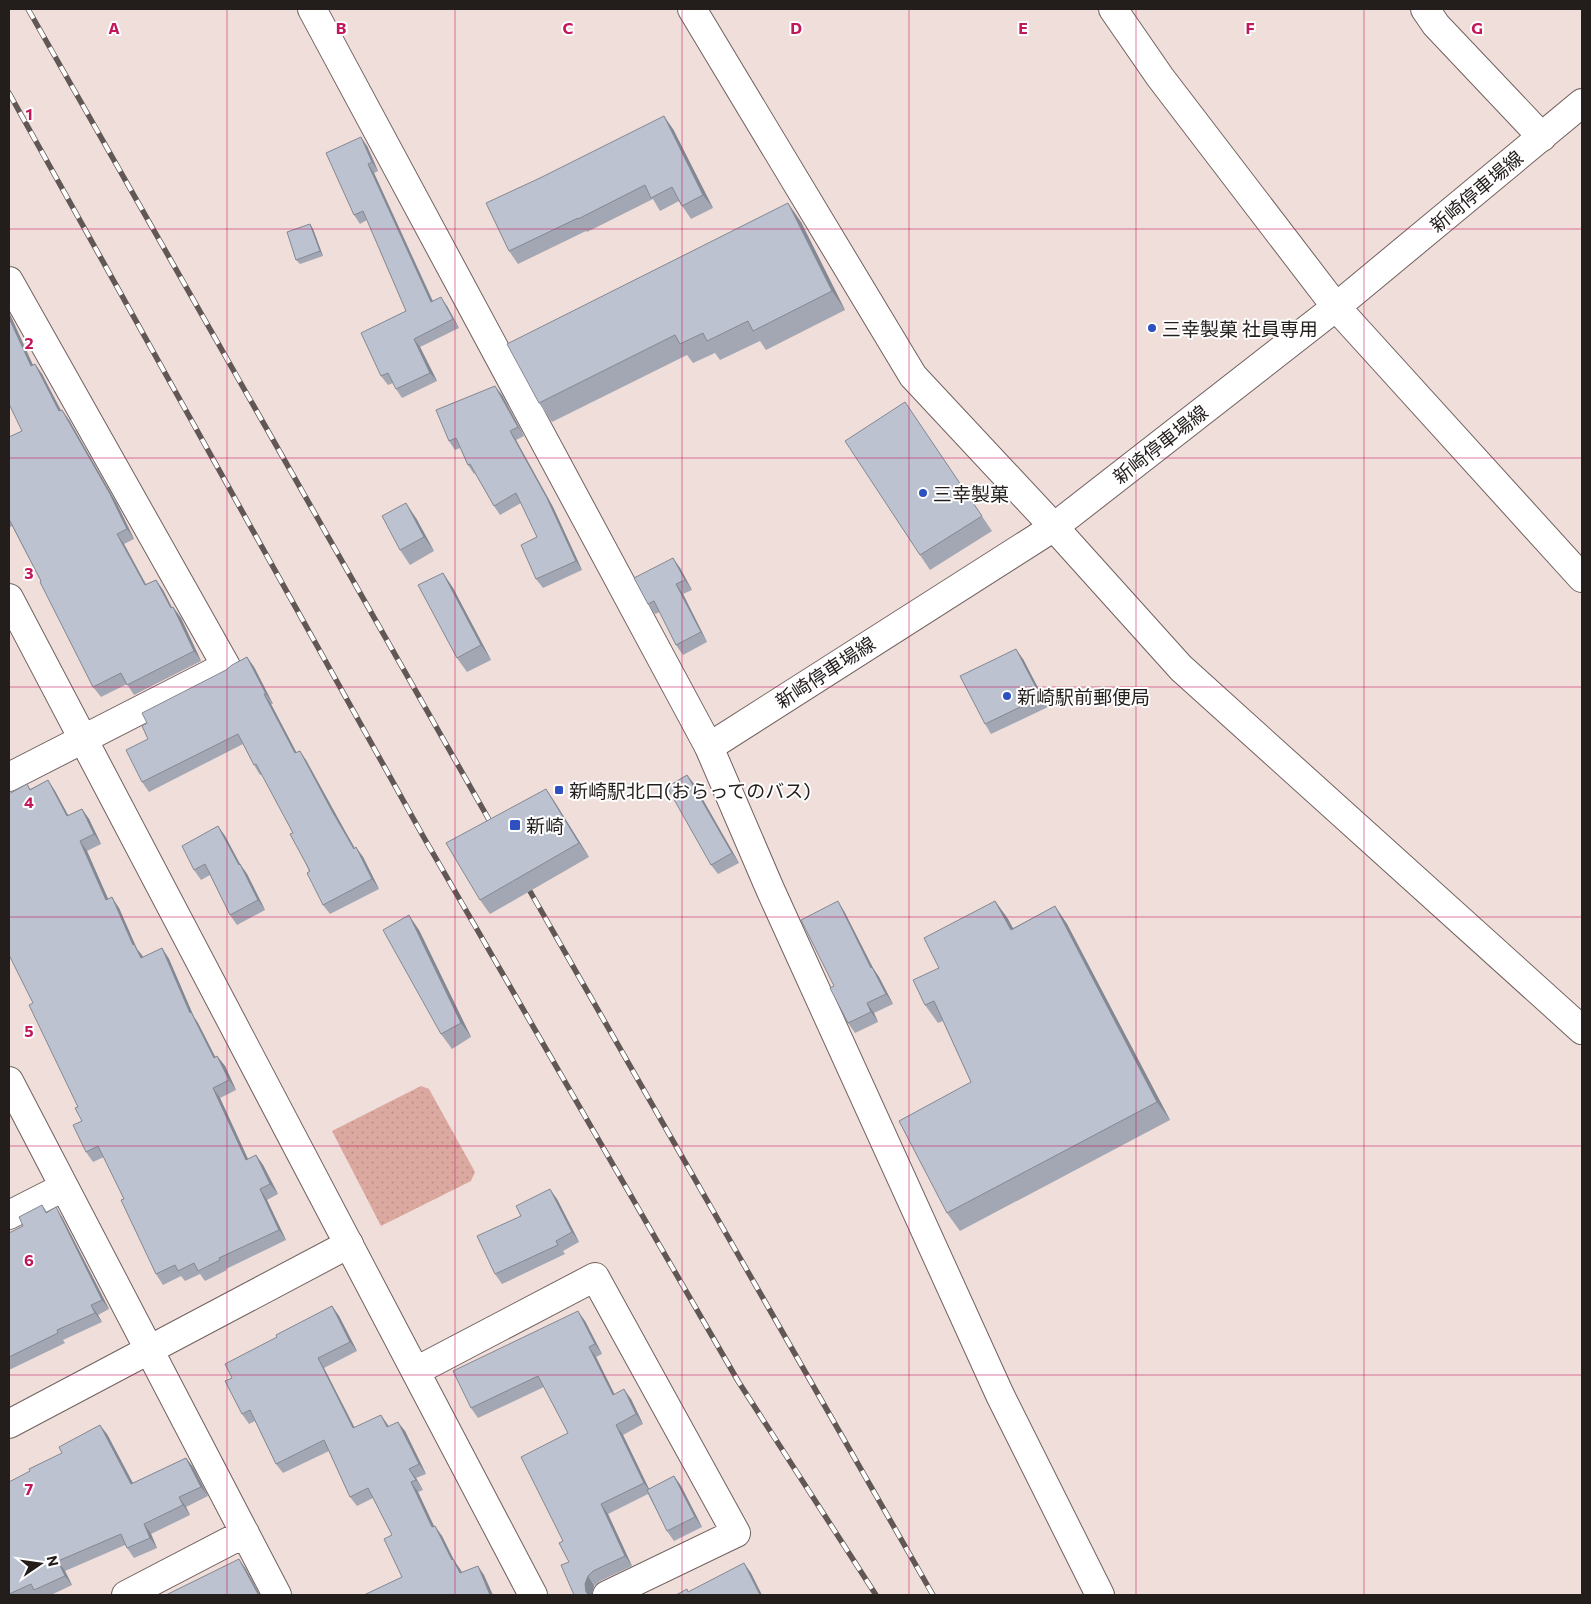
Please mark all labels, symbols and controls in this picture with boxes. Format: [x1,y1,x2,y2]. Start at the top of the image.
text: A [108,18,120,37]
text: B [336,18,347,37]
text: C [563,18,574,37]
text: D [790,18,802,37]
text: E [1018,18,1028,37]
text: F [1245,18,1255,37]
text: G [1471,18,1483,37]
text: 1 [25,104,33,123]
street label: 新崎停車場線 [1425,146,1527,236]
place label: 三幸製菓 社員専用 [1162,317,1318,340]
marker: 三幸製菓 社員専用 [1146,322,1158,334]
text: 2 [24,333,34,352]
street label: 新崎停車場線 [1108,400,1212,488]
place label: 三幸製菓 [933,482,1009,505]
marker: 三幸製菓 [917,487,929,499]
text: 3 [24,563,34,582]
street label: 新崎停車場線 [771,631,879,713]
place label: 新崎駅前郵便局 [1017,685,1150,708]
marker: 新崎駅前郵便局 [1001,690,1013,702]
place label: 新崎駅北口(おらってのバス) [569,779,811,802]
marker: 新崎駅北口(おらってのバス) [553,784,565,796]
text: 4 [24,792,34,811]
place label: 新崎 [526,814,564,837]
marker: 新崎 [508,818,522,832]
text: 5 [24,1021,34,1040]
text: 6 [24,1250,34,1269]
text: 7 [25,1479,34,1498]
north arrow [15,1539,65,1589]
text: N [44,1554,63,1568]

